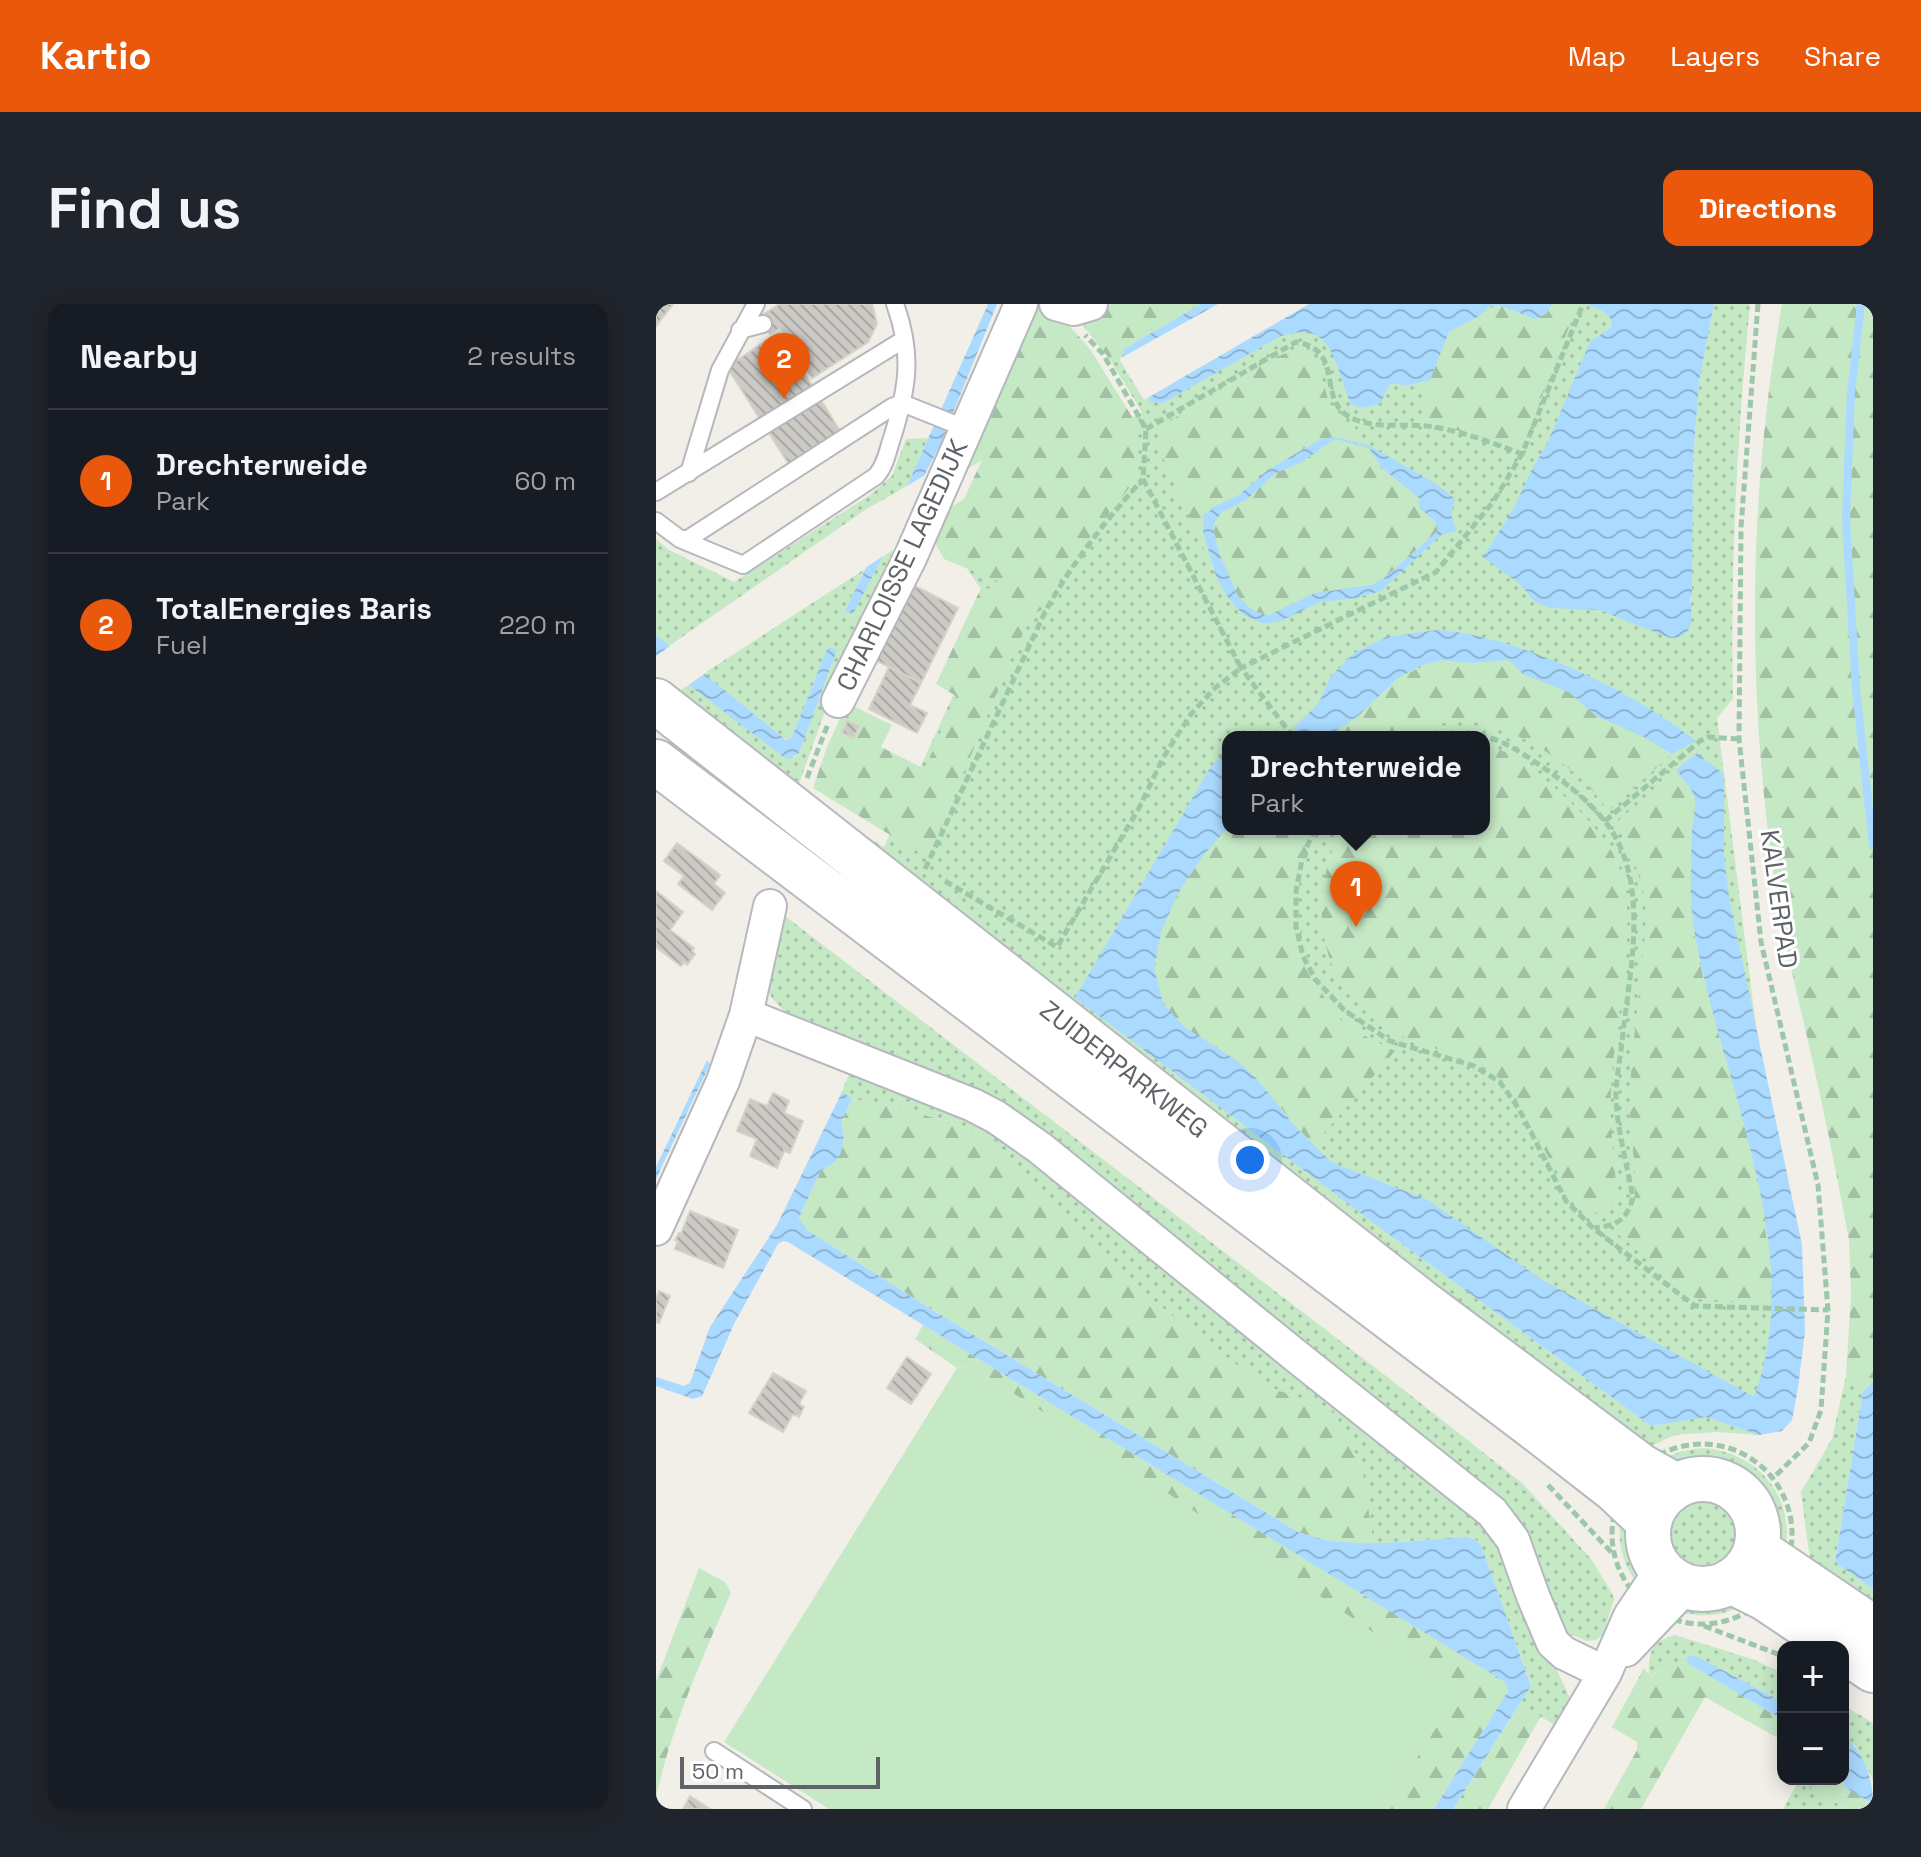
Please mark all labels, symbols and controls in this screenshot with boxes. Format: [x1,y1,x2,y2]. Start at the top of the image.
text: Kartio [40,32,152,80]
text: Map [1568,38,1626,74]
text: Layers [1670,38,1760,74]
text: Share [1804,38,1881,74]
button: Directions [1663,170,1873,246]
text: Find us [48,173,241,244]
pin: 2 [758,333,810,399]
text: Nearby [80,335,198,378]
text: 2 results [467,339,576,373]
street label: CHARLOISSE LAGEDIJK [829,433,975,696]
text: Drechterweide [156,445,368,484]
text: 1 [100,464,112,498]
text: 60 m [514,464,576,498]
text: Park [156,484,210,518]
text: TotalEnergies Baris [156,589,432,628]
text: 2 [98,608,114,642]
text: 220 m [499,608,576,642]
text: Fuel [156,628,208,662]
popup [1222,731,1490,835]
text: Drechterweide [1250,747,1462,786]
text: Park [1250,786,1304,820]
street label: KALVERPAD [1752,828,1806,970]
pin: 1 [1330,861,1382,927]
street label: ZUIDERPARKWEG [1033,993,1215,1145]
your location [1230,1140,1270,1180]
map controls [1777,1641,1849,1785]
button: + [1777,1641,1849,1713]
button: − [1777,1713,1849,1785]
scale bar [680,1753,880,1789]
text: 50 m [692,1757,744,1785]

